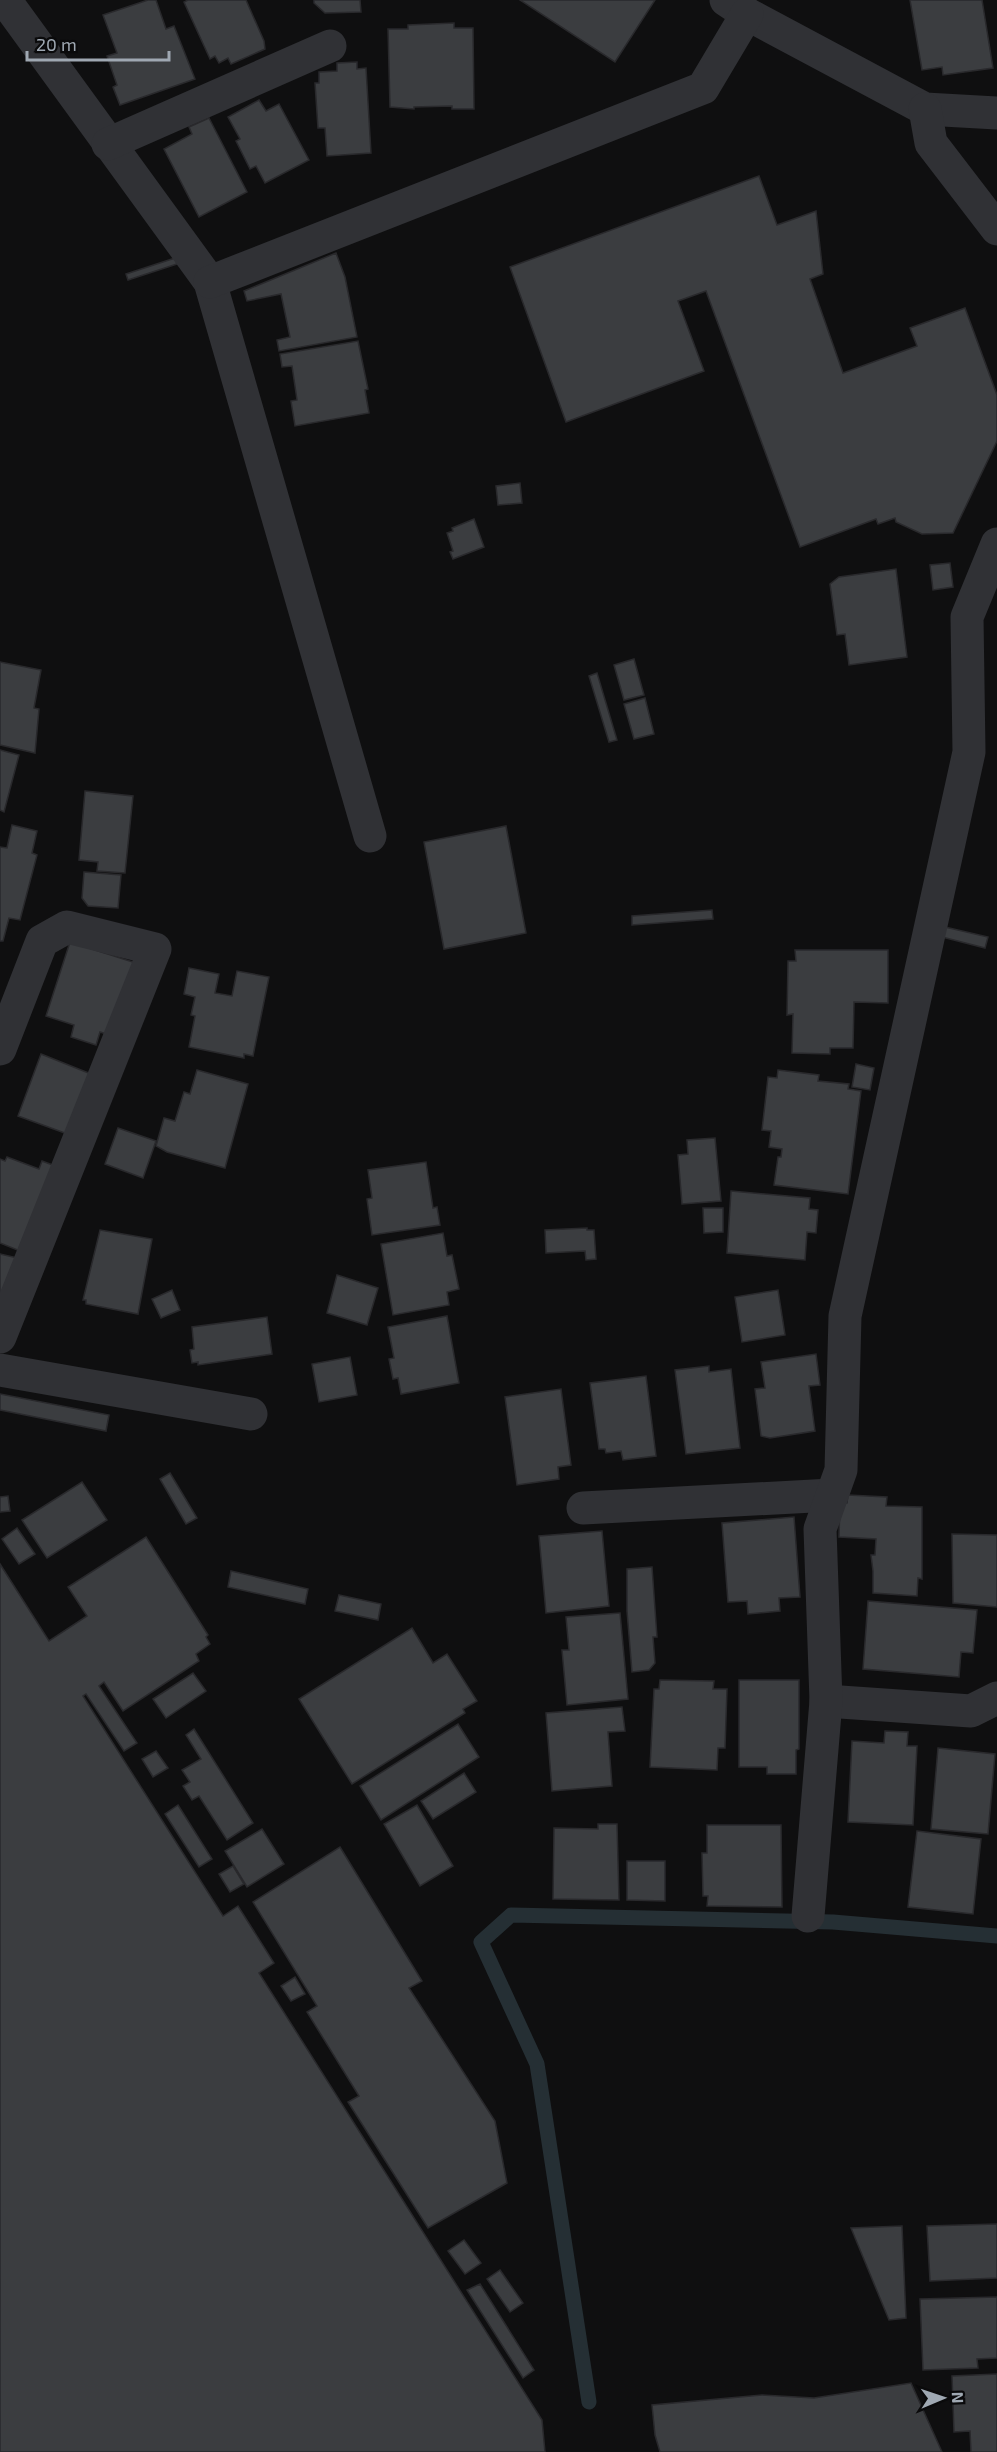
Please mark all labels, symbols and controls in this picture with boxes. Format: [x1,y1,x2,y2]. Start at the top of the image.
scale bar [27,24,170,62]
text: 20 m [36,33,77,55]
north arrow [913,2368,973,2428]
text: N [949,2391,968,2404]

